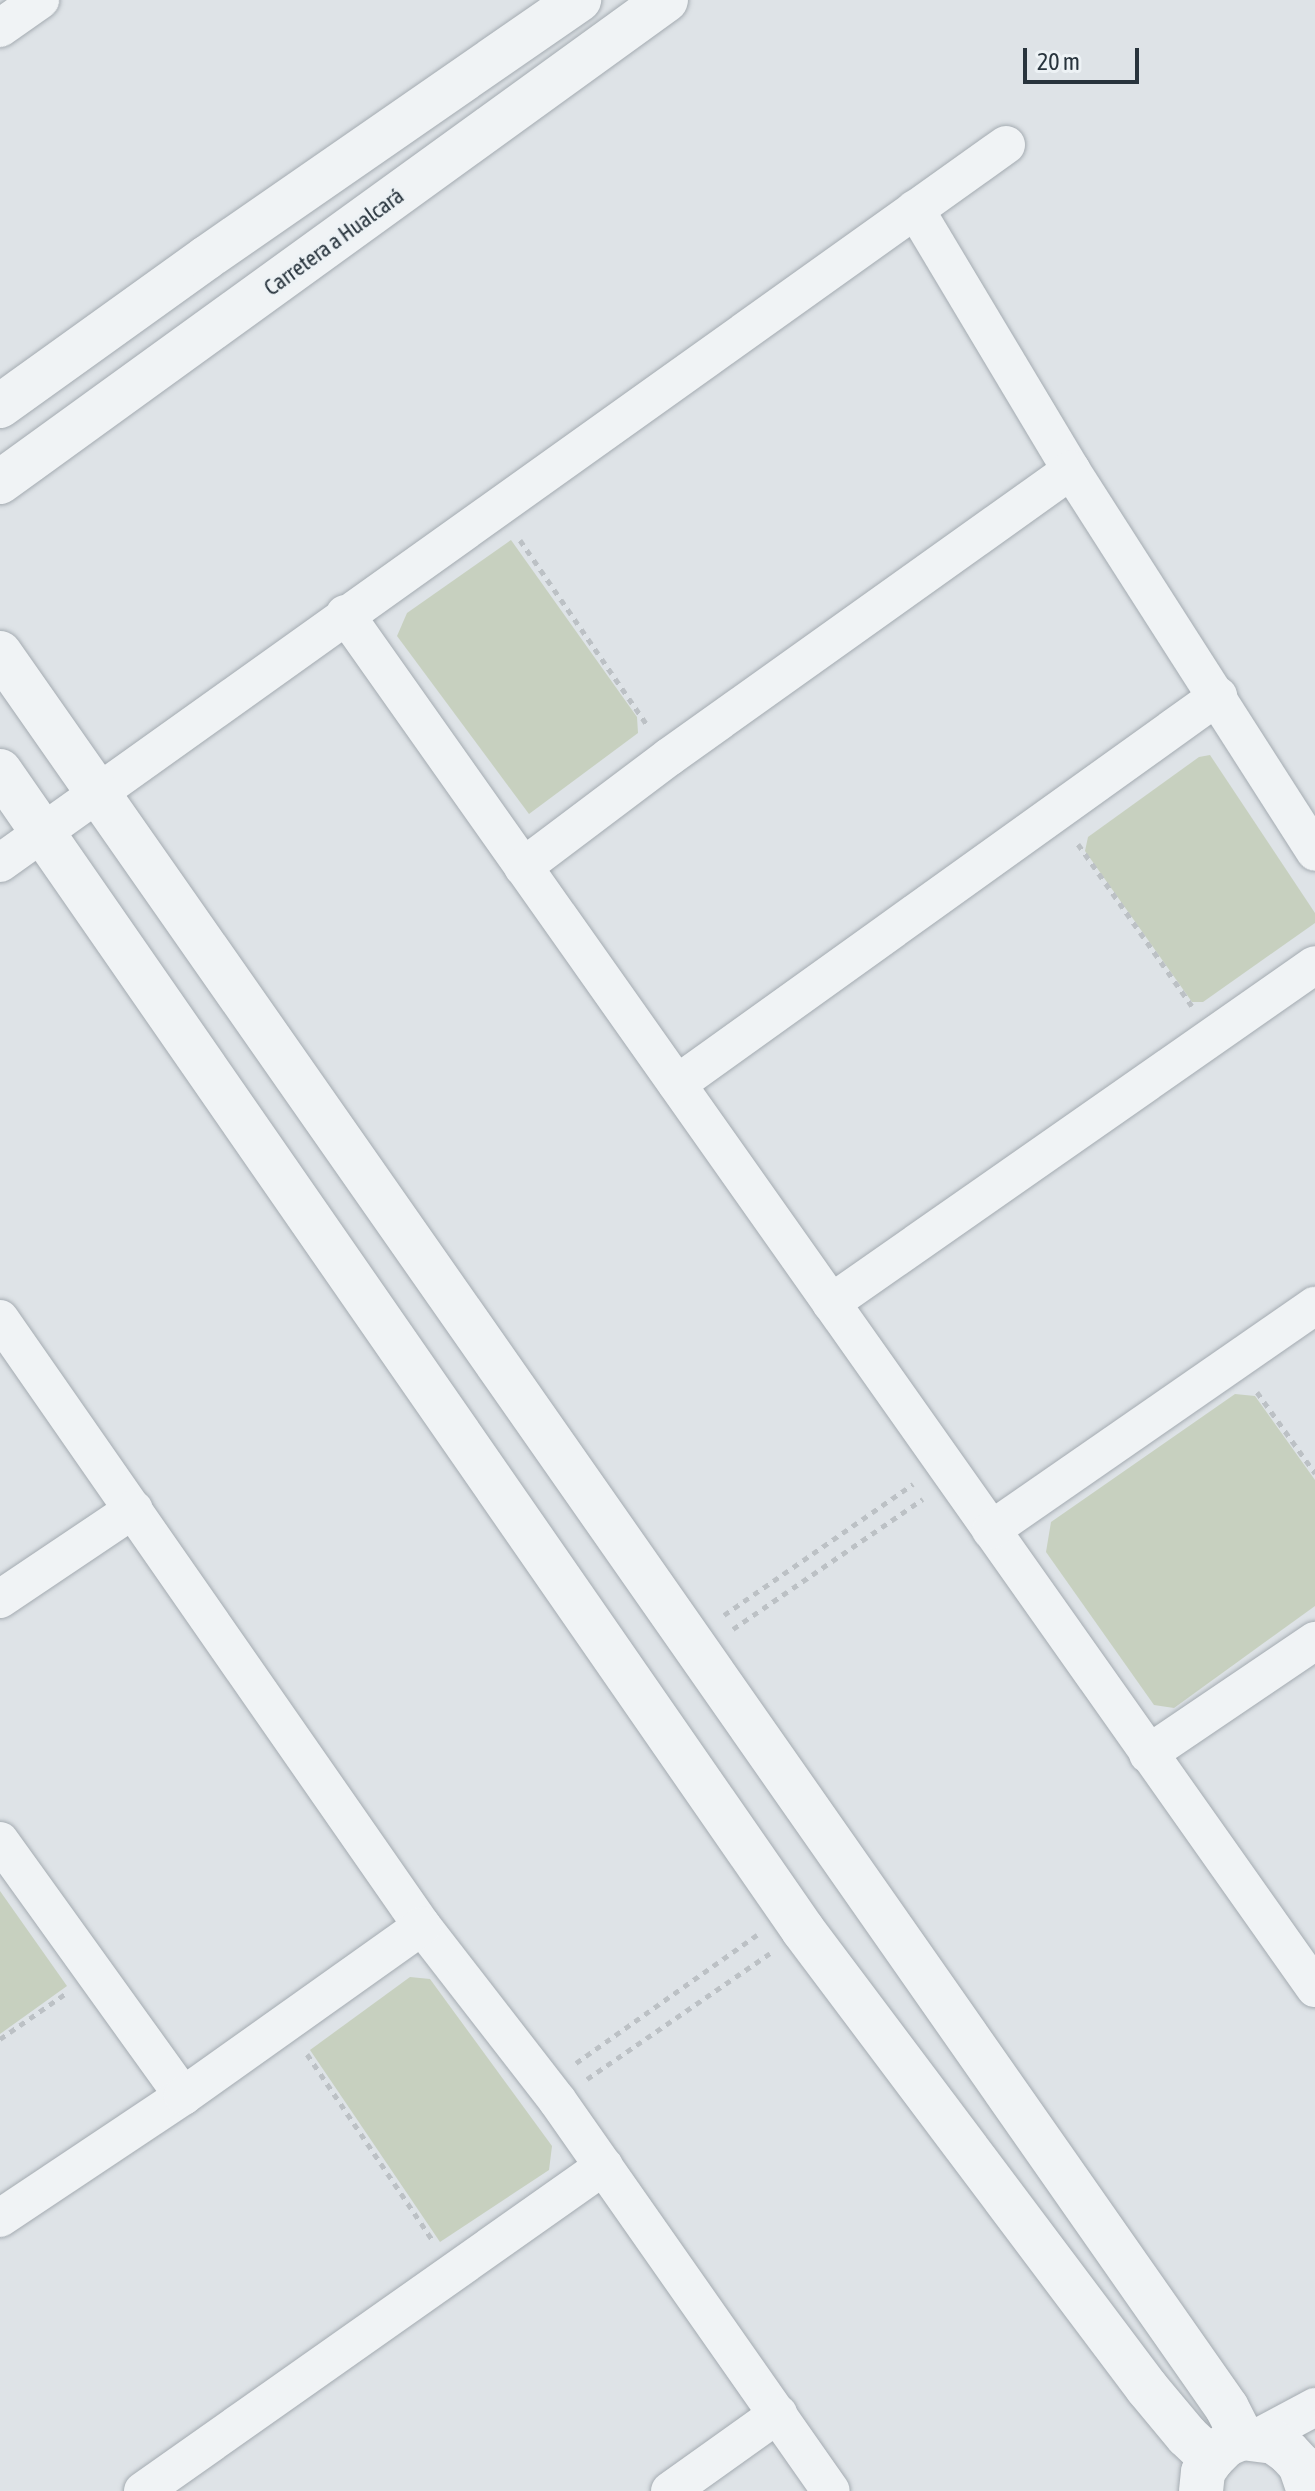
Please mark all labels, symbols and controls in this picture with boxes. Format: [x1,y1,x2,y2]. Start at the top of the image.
scale bar [1027,32,1143,82]
text: 20 m [1037,48,1080,75]
street label: Carretera a Hualcará [259,183,409,301]

